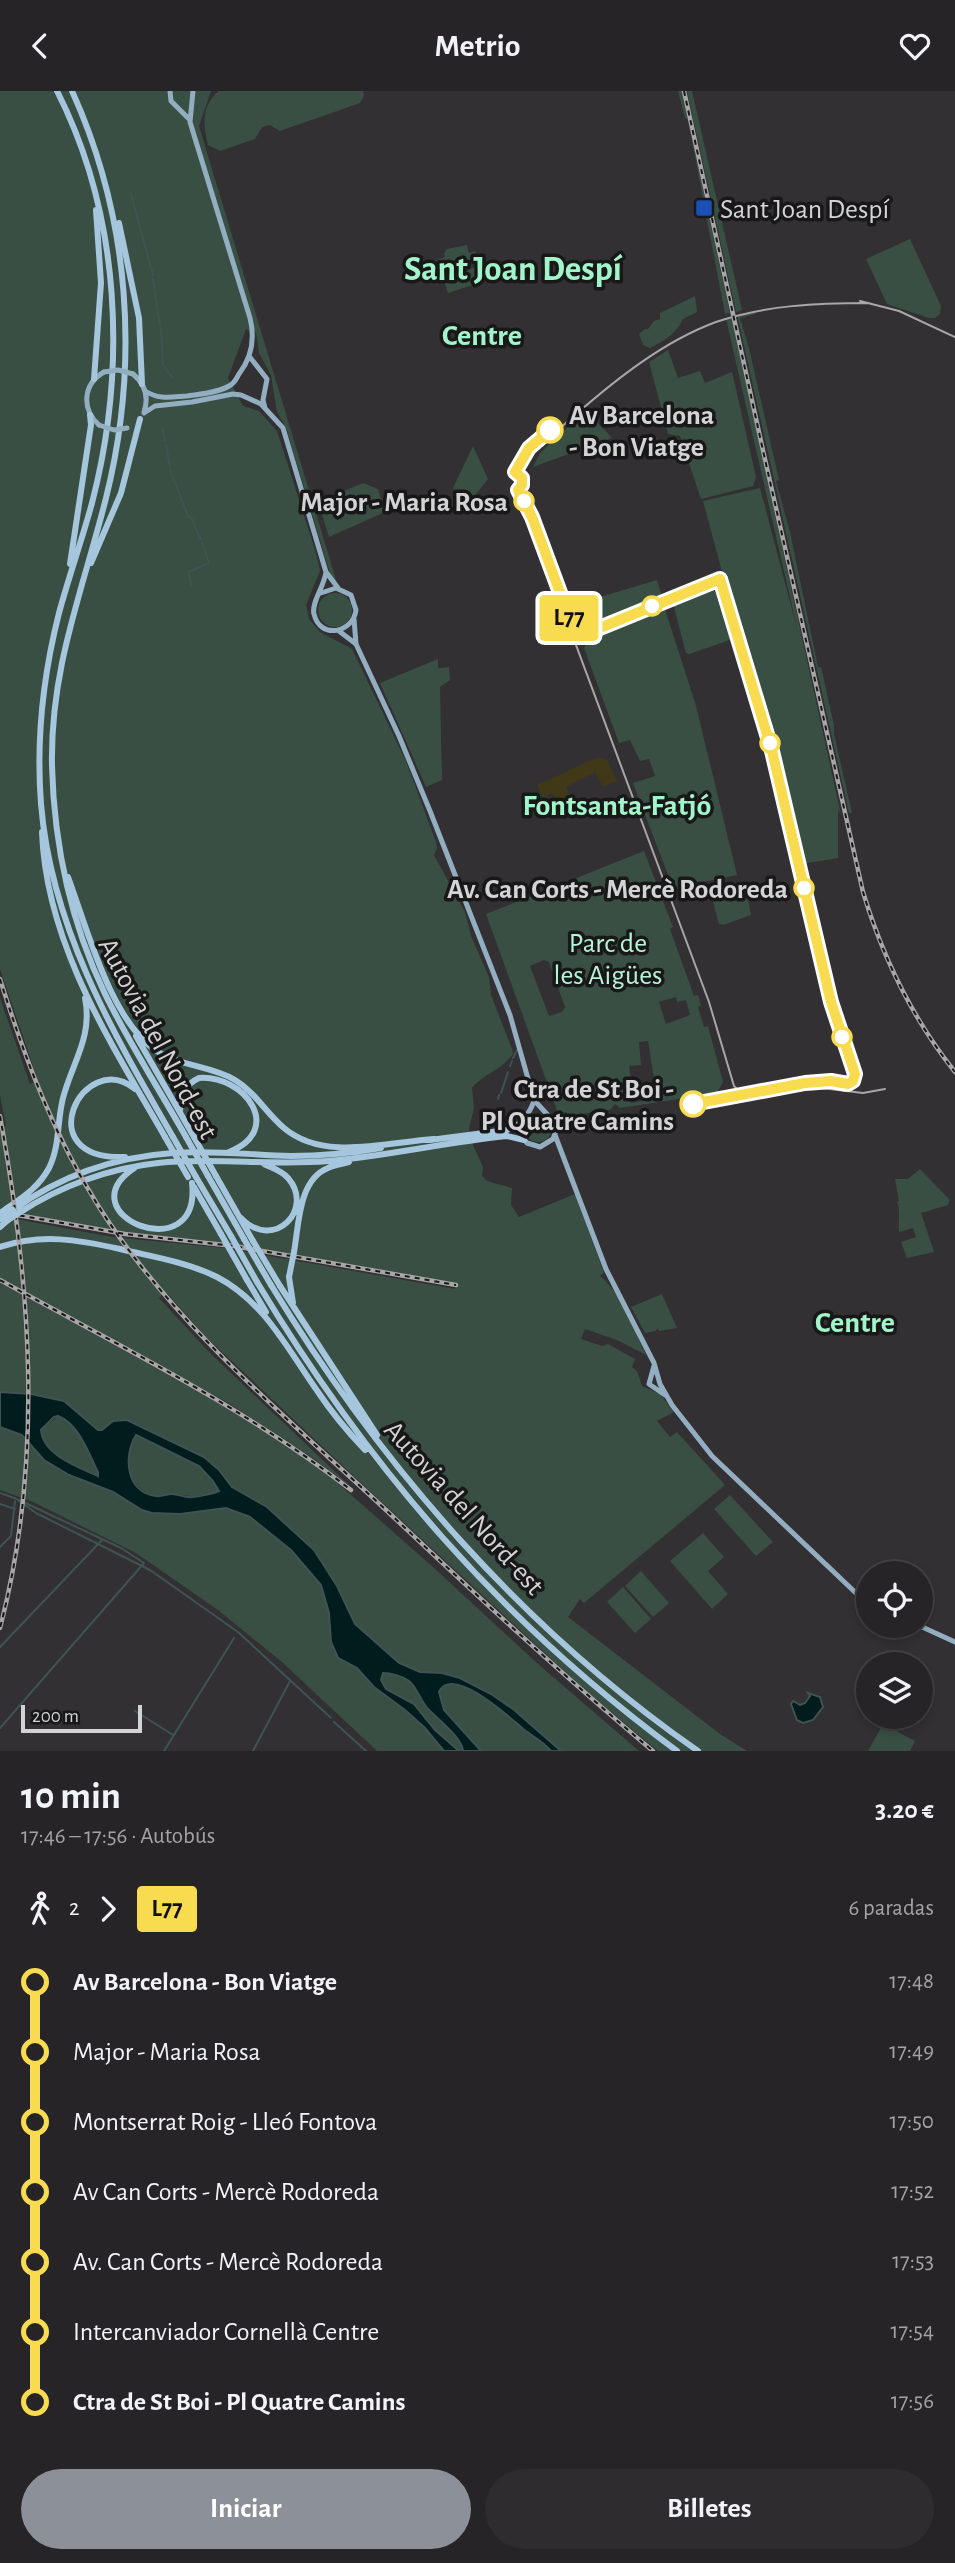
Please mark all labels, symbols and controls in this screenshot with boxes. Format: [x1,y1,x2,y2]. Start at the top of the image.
icon: back [21,27,59,65]
icon: heart [896,27,934,65]
text: Metrio [434,30,521,62]
place label: Sant Joan Despí [720,196,890,224]
marker: Sant Joan Despí [694,198,714,218]
district label: Sant Joan Despí [404,252,623,287]
district label: Centre [442,321,522,351]
place label: Av Barcelona - Bon Viatge [569,402,714,462]
marker: Av Barcelona - Bon Viatge [537,417,563,443]
place label: Major - Maria Rosa [300,489,508,517]
marker: Major - Maria Rosa [514,491,534,511]
line badge: L77 [529,595,609,641]
unlabelled marker [642,596,662,616]
text: L77 [553,606,585,630]
unlabelled marker [760,733,780,753]
district label: Fontsanta-Fatjó [523,791,711,821]
place label: Av. Can Corts - Mercè Rodoreda [447,876,788,904]
marker: Av. Can Corts - Mercè Rodoreda [794,878,814,898]
park label: Parc de les Aigües [554,930,662,990]
street label: Autovia del Nord-est [92,934,222,1144]
unlabelled marker [832,1027,852,1047]
place label: Ctra de St Boi - Pl Quatre Camins [481,1076,674,1136]
marker: Ctra de St Boi - Pl Quatre Camins [680,1091,706,1117]
district label: Centre [815,1308,895,1338]
street label: Autovia del Nord-est [378,1416,549,1601]
map controls [856,1561,933,1729]
button: locate [856,1561,933,1638]
button: layers [856,1652,933,1729]
scale bar [21,1702,142,1734]
text: 200 m [32,1707,79,1726]
text: 10 min [21,1778,121,1816]
text: 3.20 € [875,1797,934,1823]
text: 17:46 – 17:56 · Autobús [21,1825,215,1848]
icon: walk [21,1890,59,1928]
icon: forward [89,1890,127,1928]
text: 2 [69,1897,79,1920]
text: L77 [151,1897,183,1921]
text: 6 paradas [848,1897,934,1920]
text: Av Barcelona - Bon Viatge [73,1969,337,1995]
text: 17:48 [889,1970,934,1993]
text: Major - Maria Rosa [73,2039,261,2065]
text: 17:49 [889,2040,934,2063]
text: Montserrat Roig - Lleó Fontova [73,2109,377,2135]
text: 17:50 [889,2110,934,2133]
text: Av Can Corts - Mercè Rodoreda [73,2179,379,2205]
text: 17:52 [891,2180,934,2203]
text: Av. Can Corts - Mercè Rodoreda [73,2249,383,2275]
text: 17:53 [892,2250,934,2273]
text: Intercanviador Cornellà Centre [73,2319,379,2345]
text: 17:54 [891,2320,934,2343]
text: Ctra de St Boi - Pl Quatre Camins [73,2389,405,2415]
text: 17:56 [891,2390,934,2413]
button: Iniciar [21,2469,471,2549]
button: Billetes [485,2469,934,2549]

